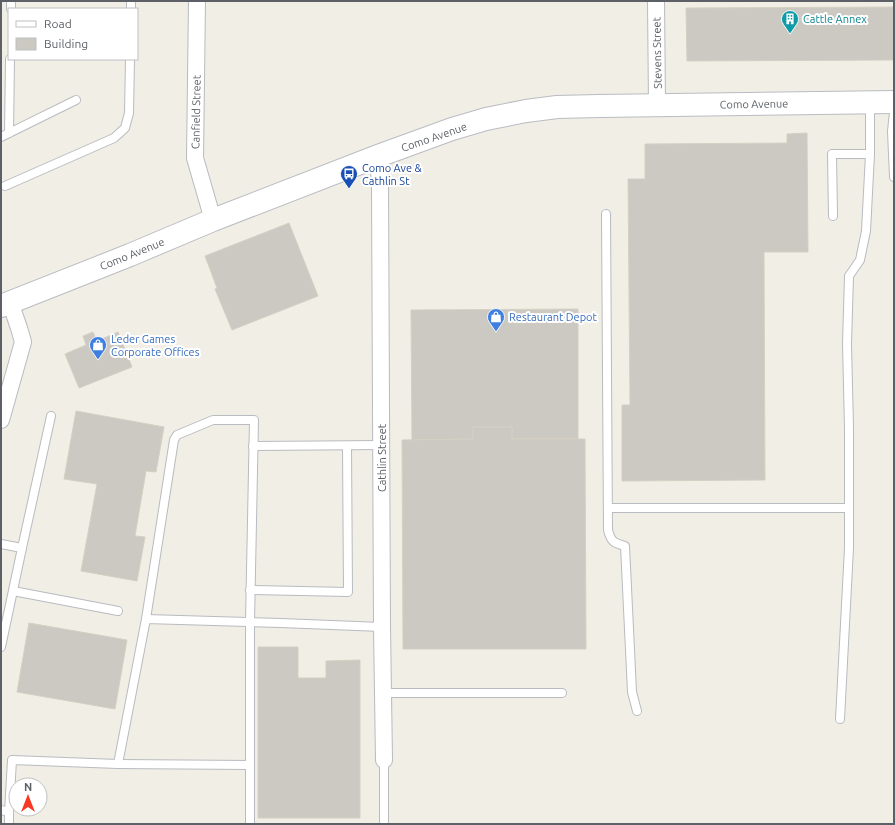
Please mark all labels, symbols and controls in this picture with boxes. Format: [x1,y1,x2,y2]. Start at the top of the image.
legend [8,8,138,60]
building icon: Cattle Annex [780,9,800,34]
place label: Cattle Annex [803,13,867,25]
street label: Stevens Street [650,16,664,89]
text: Road [44,17,72,30]
text: Building [44,37,88,50]
street label: Canfield Street [189,74,203,149]
street label: Como Avenue [720,97,788,111]
street label: Como Avenue [400,120,468,154]
place label: Como Ave & Cathlin St [362,162,423,187]
bus stop icon: Como Ave & Cathlin St [339,164,359,189]
street label: Como Avenue [98,236,166,272]
shop icon: Restaurant Depot [486,307,506,332]
place label: Restaurant Depot [509,311,598,323]
place label: Leder Games Corporate Offices [111,333,200,358]
shop icon: Leder Games Corporate Offices [88,335,108,360]
street label: Cathlin Street [376,423,388,492]
north arrow [8,777,48,817]
text: N [24,781,32,793]

